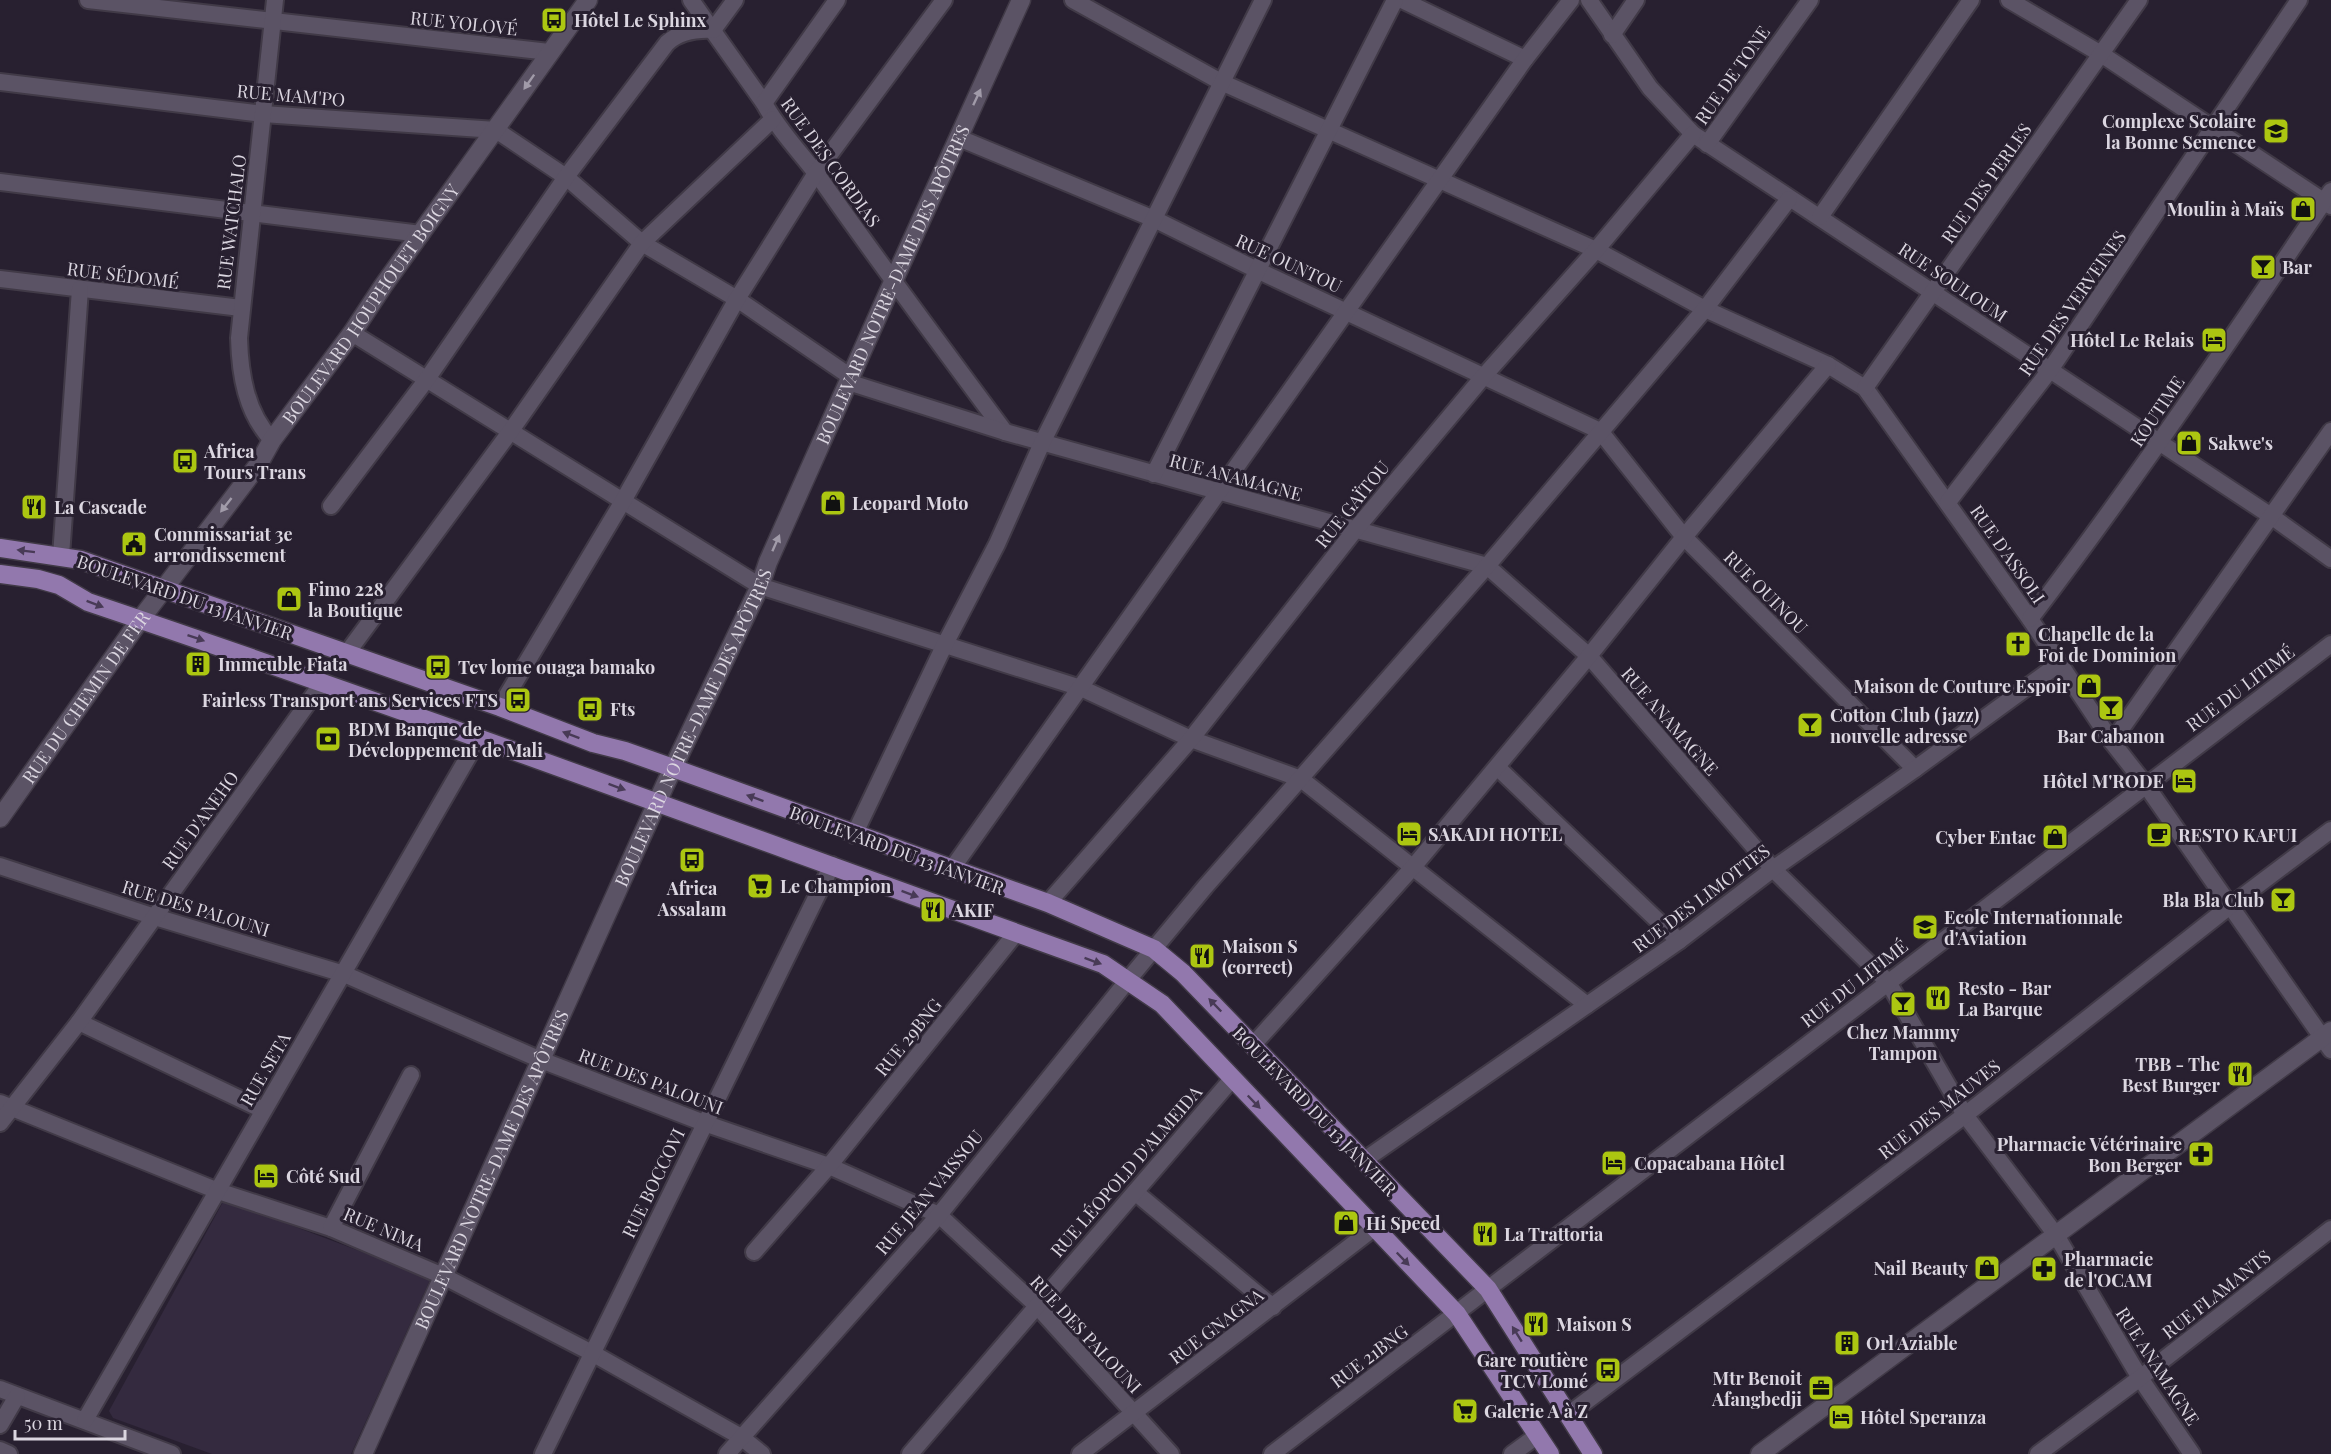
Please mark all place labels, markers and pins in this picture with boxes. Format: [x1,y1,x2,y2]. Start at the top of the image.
bus stop icon: Hôtel Le Sphinx [539,5,569,35]
place label: Hôtel Le Sphinx [574,8,707,32]
place label: Complexe Scolaire la Bonne Semence [2102,109,2256,154]
school or university icon: Complexe Scolaire la Bonne Semence [2261,116,2291,146]
shop icon: Moulin à Maïs [2288,194,2318,224]
place label: Moulin à Maïs [2167,197,2284,221]
bar icon: Bar [2248,252,2278,282]
place label: Bar [2282,255,2312,279]
hotel icon: Hôtel Le Relais [2199,325,2229,355]
place label: Hôtel Le Relais [2070,328,2194,352]
shop icon: Sakwe's [2174,428,2204,458]
place label: Sakwe's [2208,431,2273,455]
place label: Africa Tours Trans [203,439,306,484]
bus stop icon: Africa Tours Trans [170,446,200,476]
shop icon: Leopard Moto [818,488,848,518]
place label: Leopard Moto [852,491,968,515]
restaurant icon: La Cascade [19,492,49,522]
place label: La Cascade [54,495,147,519]
place label: Commissariat 3e arrondissement [154,522,293,567]
public building icon: Commissariat 3e arrondissement [119,529,149,559]
place label: Fimo 228 la Boutique [308,577,403,622]
shop icon: Fimo 228 la Boutique [274,584,304,614]
place label: Chapelle de la Foi de Dominion [2038,622,2176,667]
church icon: Chapelle de la Foi de Dominion [2003,629,2033,659]
building icon: Immeuble Fiata [183,649,213,679]
place label: Immeuble Fiata [218,652,348,676]
bus stop icon: Tcv lome ouaga bamako [423,652,453,682]
place label: Tcv lome ouaga bamako [458,655,655,679]
shop icon: Maison de Couture Espoir [2074,671,2104,701]
place label: Maison de Couture Espoir [1853,674,2071,698]
bus stop icon: Fairless Transport ans Services FTS [503,685,533,715]
place label: Fairless Transport ans Services FTS [202,688,498,712]
bar icon: Bar Cabanon [2096,693,2126,723]
bus stop icon: Fts [575,694,605,724]
place label: Fts [610,697,635,721]
place label: Cotton Club (jazz) nouvelle adresse [1830,703,1979,748]
bar icon: Cotton Club (jazz) nouvelle adresse [1795,710,1825,740]
place label: BDM Banque de Développement de Mali [348,717,543,762]
bank icon: BDM Banque de Développement de Mali [313,724,343,754]
place label: Bar Cabanon [2057,724,2165,748]
hotel icon: Hôtel M'RODE [2169,766,2199,796]
place label: Hôtel M'RODE [2042,769,2164,793]
hotel icon: SAKADI HOTEL [1394,819,1424,849]
cafe icon: RESTO KAFUI [2144,820,2174,850]
place label: SAKADI HOTEL [1428,822,1562,846]
shop icon: Cyber Entac [2040,822,2070,852]
place label: RESTO KAFUI [2178,823,2297,847]
place label: Cyber Entac [1935,825,2036,849]
bus stop icon: Africa Assalam [677,845,707,875]
supermarket icon: Le Champion [745,871,775,901]
place label: Le Champion [780,874,891,898]
place label: Africa Assalam [656,876,727,921]
bar icon: Bla Bla Club [2268,885,2298,915]
place label: Bla Bla Club [2162,888,2264,912]
restaurant icon: AKIF [918,895,948,925]
place label: AKIF [951,898,994,922]
place label: Ecole Internationnale d'Aviation [1944,905,2123,950]
school or university icon: Ecole Internationnale d'Aviation [1910,912,1940,942]
place label: Maison S (correct) [1222,934,1298,979]
restaurant icon: Maison S (correct) [1187,941,1217,971]
place label: Resto - Bar La Barque [1958,976,2052,1021]
restaurant icon: Resto - Bar La Barque [1923,983,1953,1013]
bar icon: Chez Mammy Tampon [1888,989,1918,1019]
place label: Chez Mammy Tampon [1846,1020,1960,1065]
place label: TBB - The Best Burger [2122,1052,2221,1097]
restaurant icon: TBB - The Best Burger [2225,1059,2255,1089]
place label: Pharmacie Vétérinaire Bon Berger [1997,1132,2183,1177]
pharmacy icon: Pharmacie Vétérinaire Bon Berger [2186,1139,2216,1169]
hotel icon: Copacabana Hôtel [1599,1148,1629,1178]
place label: Copacabana Hôtel [1634,1151,1785,1175]
hotel icon: Côté Sud [251,1161,281,1191]
place label: Côté Sud [286,1164,361,1188]
shop icon: Hi Speed [1331,1208,1361,1238]
place label: Hi Speed [1366,1211,1441,1235]
restaurant icon: La Trattoria [1470,1219,1500,1249]
place label: La Trattoria [1504,1222,1604,1246]
place label: Pharmacie de l'OCAM [2064,1247,2153,1292]
shop icon: Nail Beauty [1972,1253,2002,1283]
pharmacy icon: Pharmacie de l'OCAM [2029,1254,2059,1284]
place label: Nail Beauty [1873,1256,1969,1280]
restaurant icon: Maison S [1521,1309,1551,1339]
place label: Maison S [1556,1312,1632,1336]
building icon: Orl Aziable [1832,1328,1862,1358]
place label: Orl Aziable [1866,1331,1958,1355]
place label: Gare routière TCV Lomé [1477,1348,1588,1393]
bus stop icon: Gare routière TCV Lomé [1593,1355,1623,1385]
place label: Mtr Benoit Afangbedji [1711,1366,1803,1411]
office icon: Mtr Benoit Afangbedji [1806,1373,1836,1403]
supermarket icon: Galerie A à Z [1450,1396,1480,1426]
place label: Galerie A à Z [1484,1399,1588,1423]
hotel icon: Hôtel Speranza [1826,1402,1856,1432]
place label: Hôtel Speranza [1860,1405,1987,1429]

